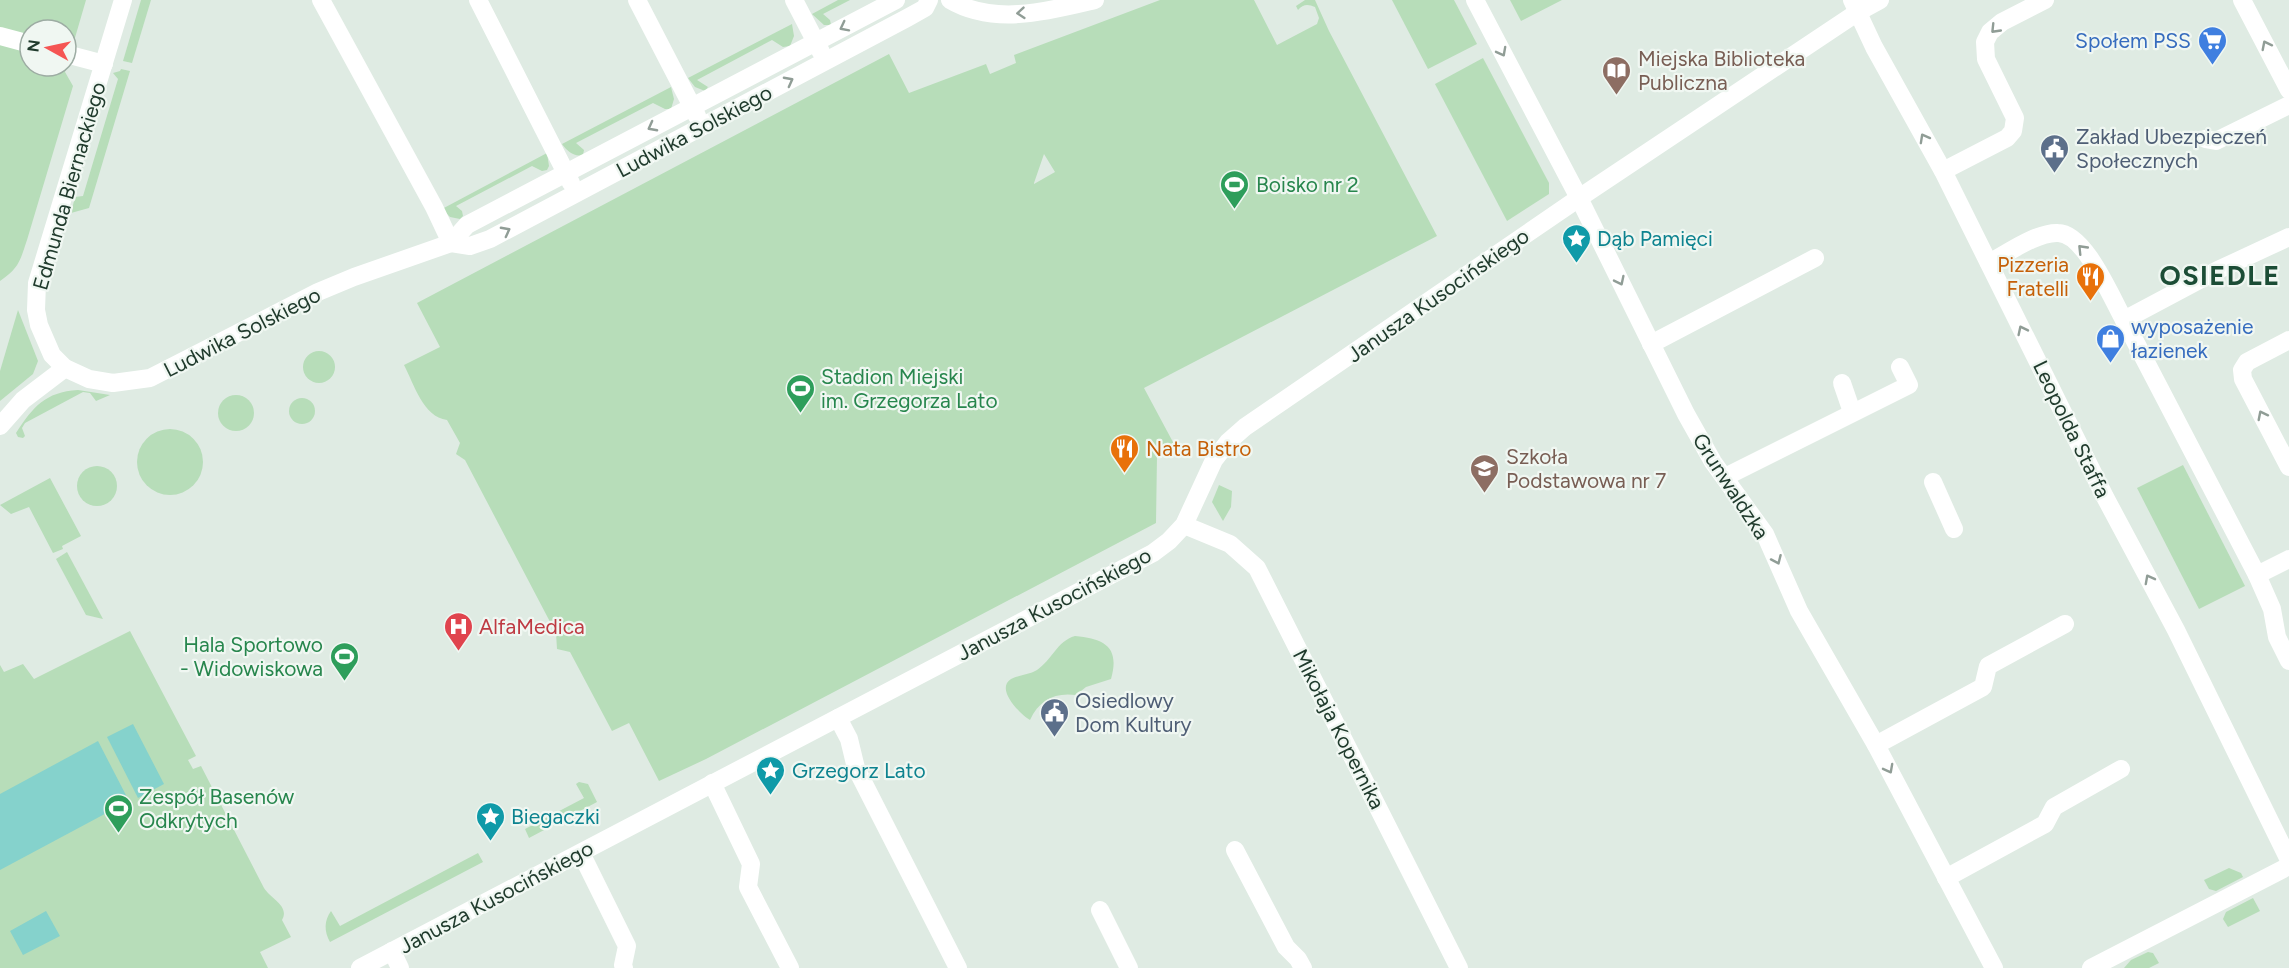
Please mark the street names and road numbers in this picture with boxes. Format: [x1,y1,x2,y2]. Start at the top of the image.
street label: Edmunda Biernackiego [27,79,111,293]
street label: Ludwika Solskiego [612,79,776,183]
street label: Janusza Kusocińskiego [1342,223,1534,367]
street label: Ludwika Solskiego [159,282,325,382]
street label: Leopolda Staffa [2028,356,2116,502]
street label: Grunwaldzka [1688,428,1774,544]
street label: Janusza Kusocińskiego [953,542,1155,666]
street label: Mikołaja Kopernika [1288,645,1390,813]
street label: Janusza Kusocińskiego [395,835,597,959]

